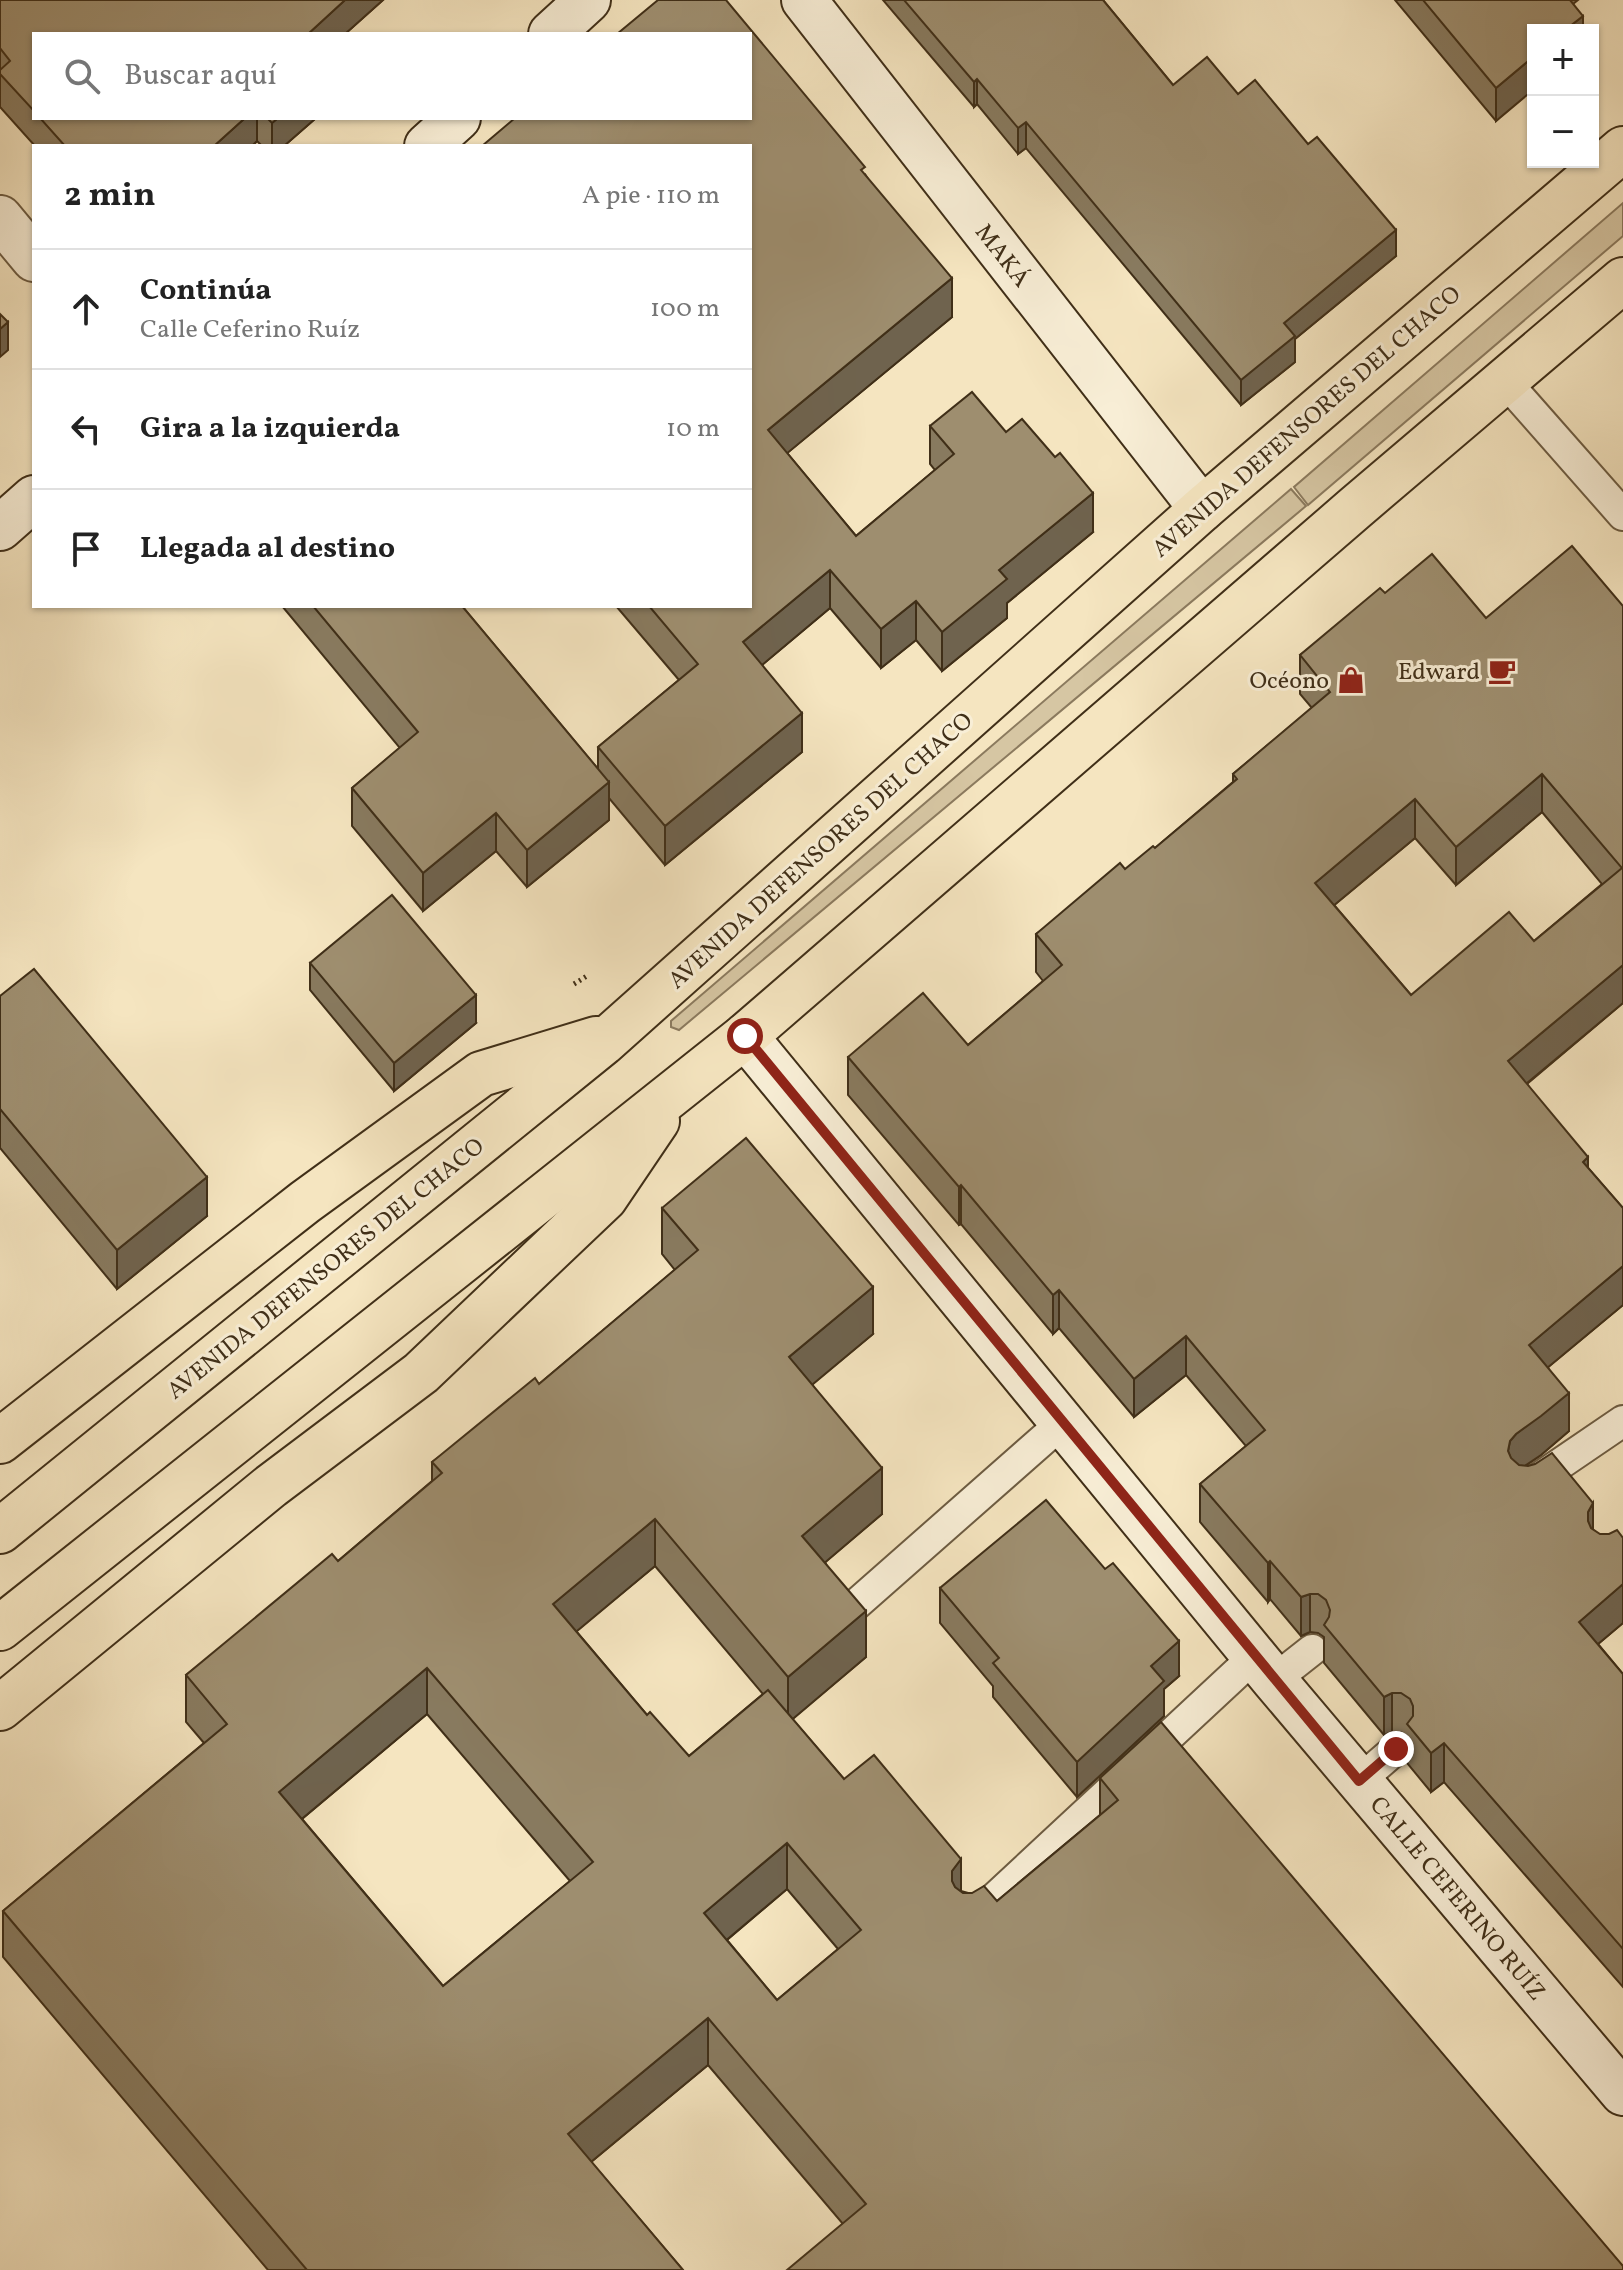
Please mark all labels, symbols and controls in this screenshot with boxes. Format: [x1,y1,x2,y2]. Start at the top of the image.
map controls [1527,24,1599,168]
button: + [1527,24,1599,96]
search box [32,32,752,120]
icon: search [60,54,104,98]
text: Buscar aquí [124,55,277,97]
button: − [1527,96,1599,168]
text: 2 min [64,173,156,220]
text: A pie · 110 m [582,178,720,214]
street label: MAKÁ [966,217,1037,295]
text: Continúa [140,270,272,312]
street label: AVENIDA DEFENSORES DEL CHACO [1145,279,1469,566]
icon: ahead [64,287,108,331]
text: 100 m [650,291,720,327]
text: Calle Ceferino Ruíz [140,312,360,348]
icon: left [64,407,108,451]
text: Gira a la izquierda [140,408,400,450]
text: 10 m [666,411,720,447]
icon: arrive [64,527,108,571]
text: Llegada al destino [140,528,395,570]
place label: Edward [1398,656,1480,690]
cafe icon: Edward [1487,656,1517,686]
place label: Océono [1249,665,1329,699]
shop icon: Océono [1336,665,1366,695]
street label: AVENIDA DEFENSORES DEL CHACO [661,705,981,998]
route start [727,1018,763,1054]
street label: AVENIDA DEFENSORES DEL CHACO [160,1131,492,1409]
route end [1378,1731,1414,1767]
street label: CALLE CEFERINO RUÍZ [1361,1790,1552,2009]

